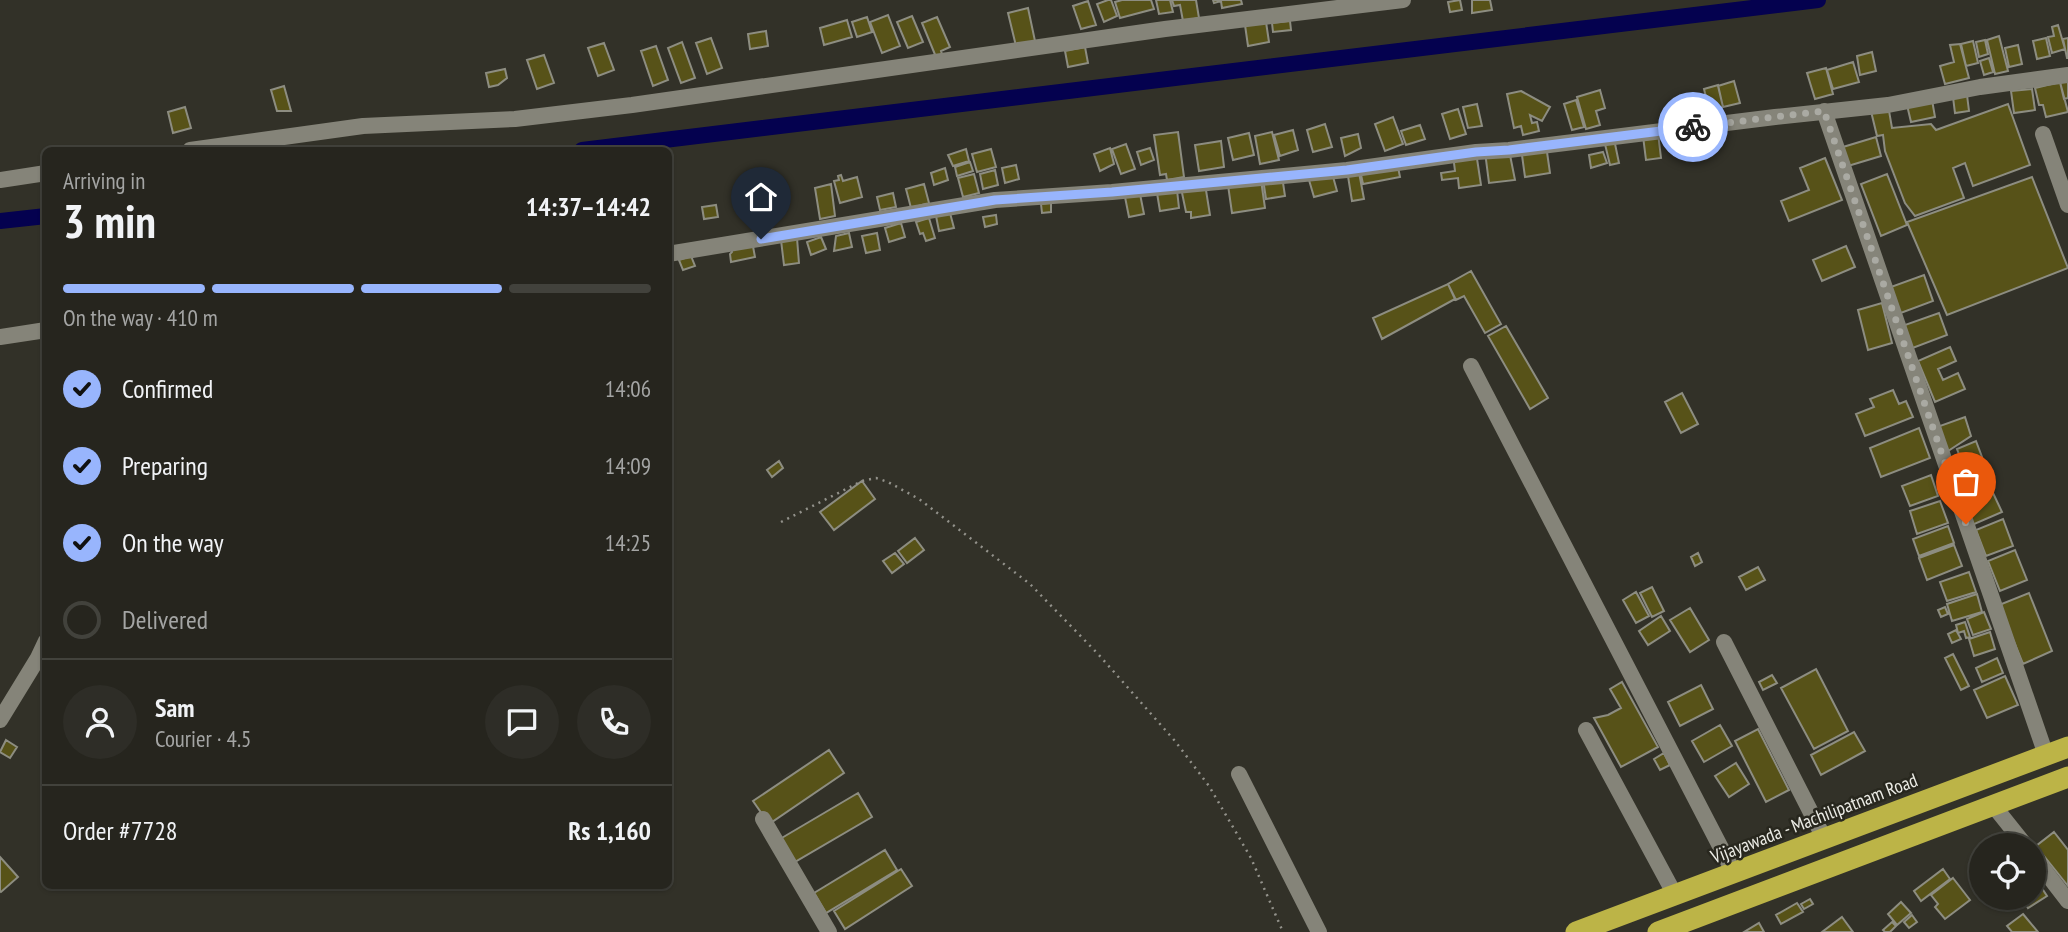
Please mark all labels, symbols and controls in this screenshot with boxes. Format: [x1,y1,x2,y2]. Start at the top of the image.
courier [1658,92,1728,162]
icon: bike [1674,108,1712,146]
text: Arriving in [63,166,145,195]
pin [731,167,791,239]
icon: home [742,178,780,216]
text: 14:37–14:42 [526,190,651,223]
text: 3 min [63,191,156,251]
text: On the way · 410 m [63,303,218,332]
icon: check [63,370,101,408]
text: Confirmed [122,372,213,405]
text: 14:06 [605,374,651,403]
icon: check [63,447,101,485]
text: Preparing [122,449,208,482]
text: 14:09 [605,451,651,480]
pin [1936,452,1996,524]
icon: bag [1947,463,1985,501]
icon: check [63,524,101,562]
text: On the way [122,526,224,559]
text: 14:25 [605,528,651,557]
text: Delivered [122,603,208,636]
button: person [63,685,137,759]
button: chat [485,685,559,759]
button: phone [577,685,651,759]
text: Sam [155,691,194,724]
text: Courier · 4.5 [155,724,251,753]
street label: Vijayawada - Machilipatnam Road [1706,767,1921,869]
text: Order #7728 [63,814,178,847]
text: Rs 1,160 [568,814,651,847]
map controls [1969,833,2046,910]
button: locate [1969,833,2046,910]

